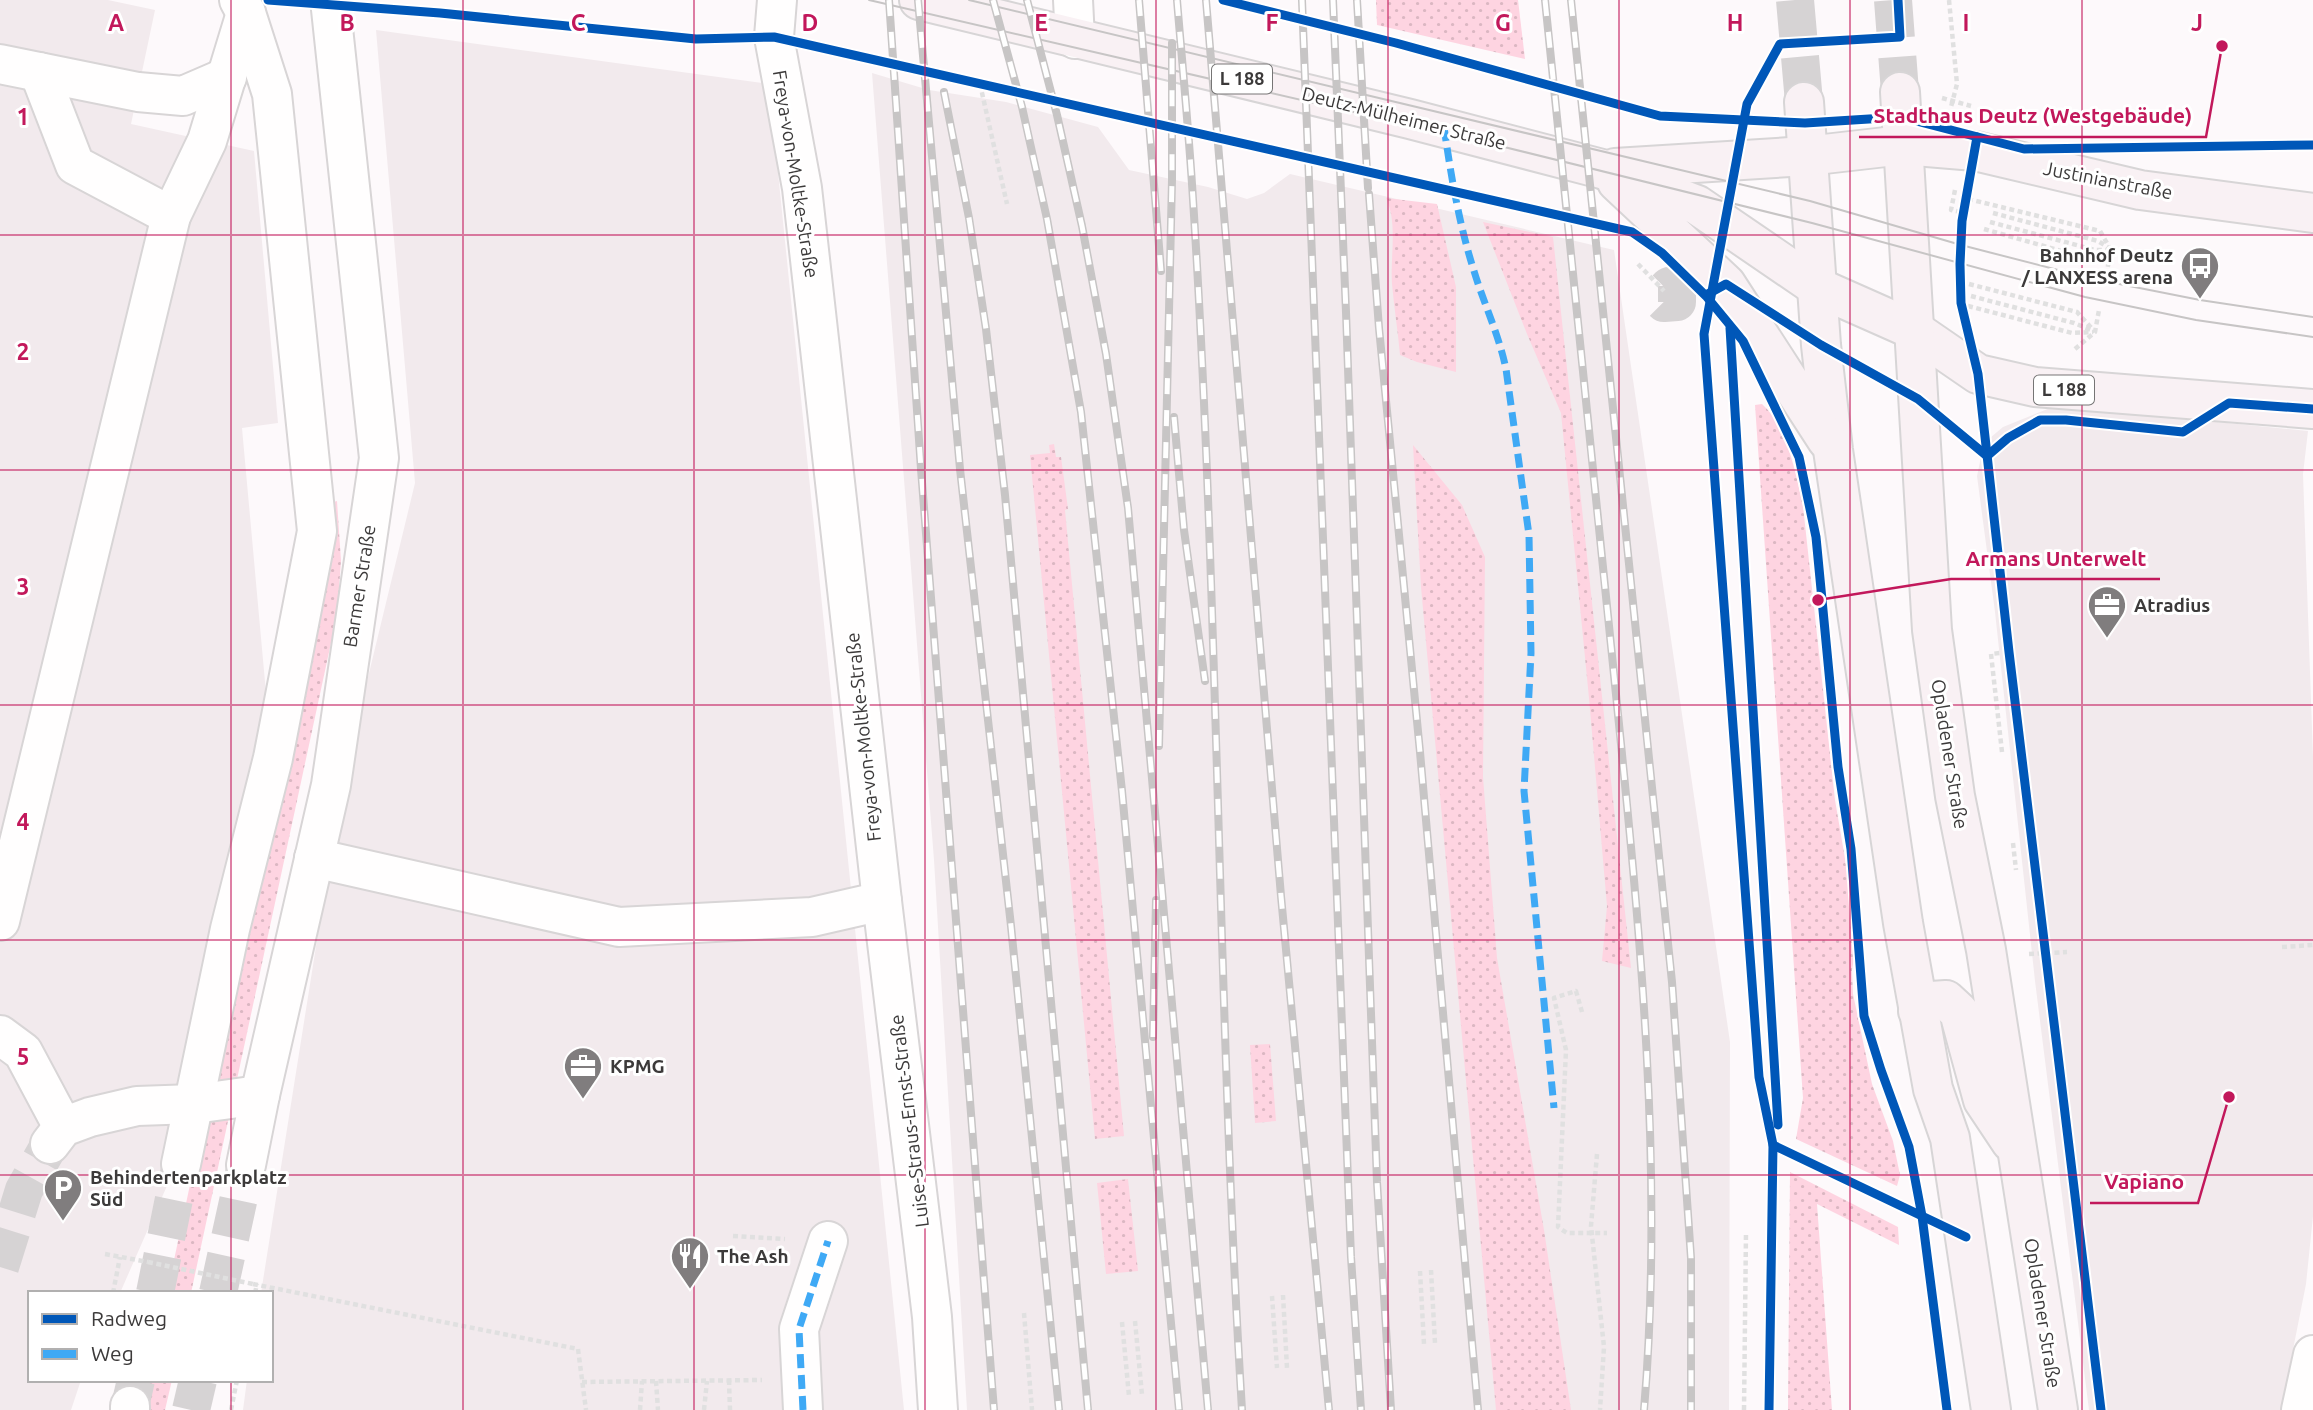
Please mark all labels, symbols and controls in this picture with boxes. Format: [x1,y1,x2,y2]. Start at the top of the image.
text: A [108,10,124,35]
text: B [339,10,355,35]
text: C [571,10,586,35]
text: D [802,10,818,35]
text: E [1034,10,1048,35]
text: F [1266,10,1279,35]
text: G [1495,10,1511,35]
text: H [1727,10,1743,35]
text: I [1963,10,1969,35]
text: J [2191,10,2203,35]
road number: L 188 [1212,64,1272,94]
street label: Freya-von-Moltke-Straße [769,69,823,279]
street label: Deutz-Mülheimer Straße [1300,82,1508,154]
callout: Stadthaus Deutz (Westgebäude) [1859,95,2206,137]
text: Stadthaus Deutz (Westgebäude) [1874,103,2192,127]
text: 1 [17,104,29,129]
street label: Justinianstraße [2041,157,2175,203]
place label: Bahnhof Deutz / LANXESS arena [2021,244,2173,288]
bus stop icon: Bahnhof Deutz / LANXESS arena [2179,245,2221,300]
text: 2 [17,339,29,364]
road number: L 188 [2034,376,2094,404]
street label: Barmer Straße [338,523,380,649]
callout: Armans Unterwelt [1951,537,2160,579]
text: Armans Unterwelt [1966,546,2146,570]
text: 3 [17,574,29,599]
office icon: Atradius [2086,584,2128,639]
place label: Atradius [2134,594,2210,616]
street label: Freya-von-Moltke-Straße [841,631,885,843]
street label: Opladener Straße [1927,677,1973,831]
text: 4 [17,809,30,834]
street label: Luise-Straus-Ernst-Straße [885,1013,933,1229]
text: 5 [17,1044,29,1069]
office icon: KPMG [562,1045,604,1100]
place label: KPMG [610,1055,665,1077]
callout: Vapiano [2090,1161,2198,1203]
place label: Behindertenparkplatz Süd [90,1166,286,1210]
parking icon: Behindertenparkplatz Süd [42,1167,84,1222]
text: Vapiano [2104,1169,2184,1193]
restaurant icon: The Ash [669,1235,711,1290]
street label: Opladener Straße [2020,1236,2066,1390]
place label: The Ash [717,1245,789,1267]
legend [28,1291,273,1382]
text: Radweg [91,1306,167,1330]
text: Weg [91,1341,134,1365]

